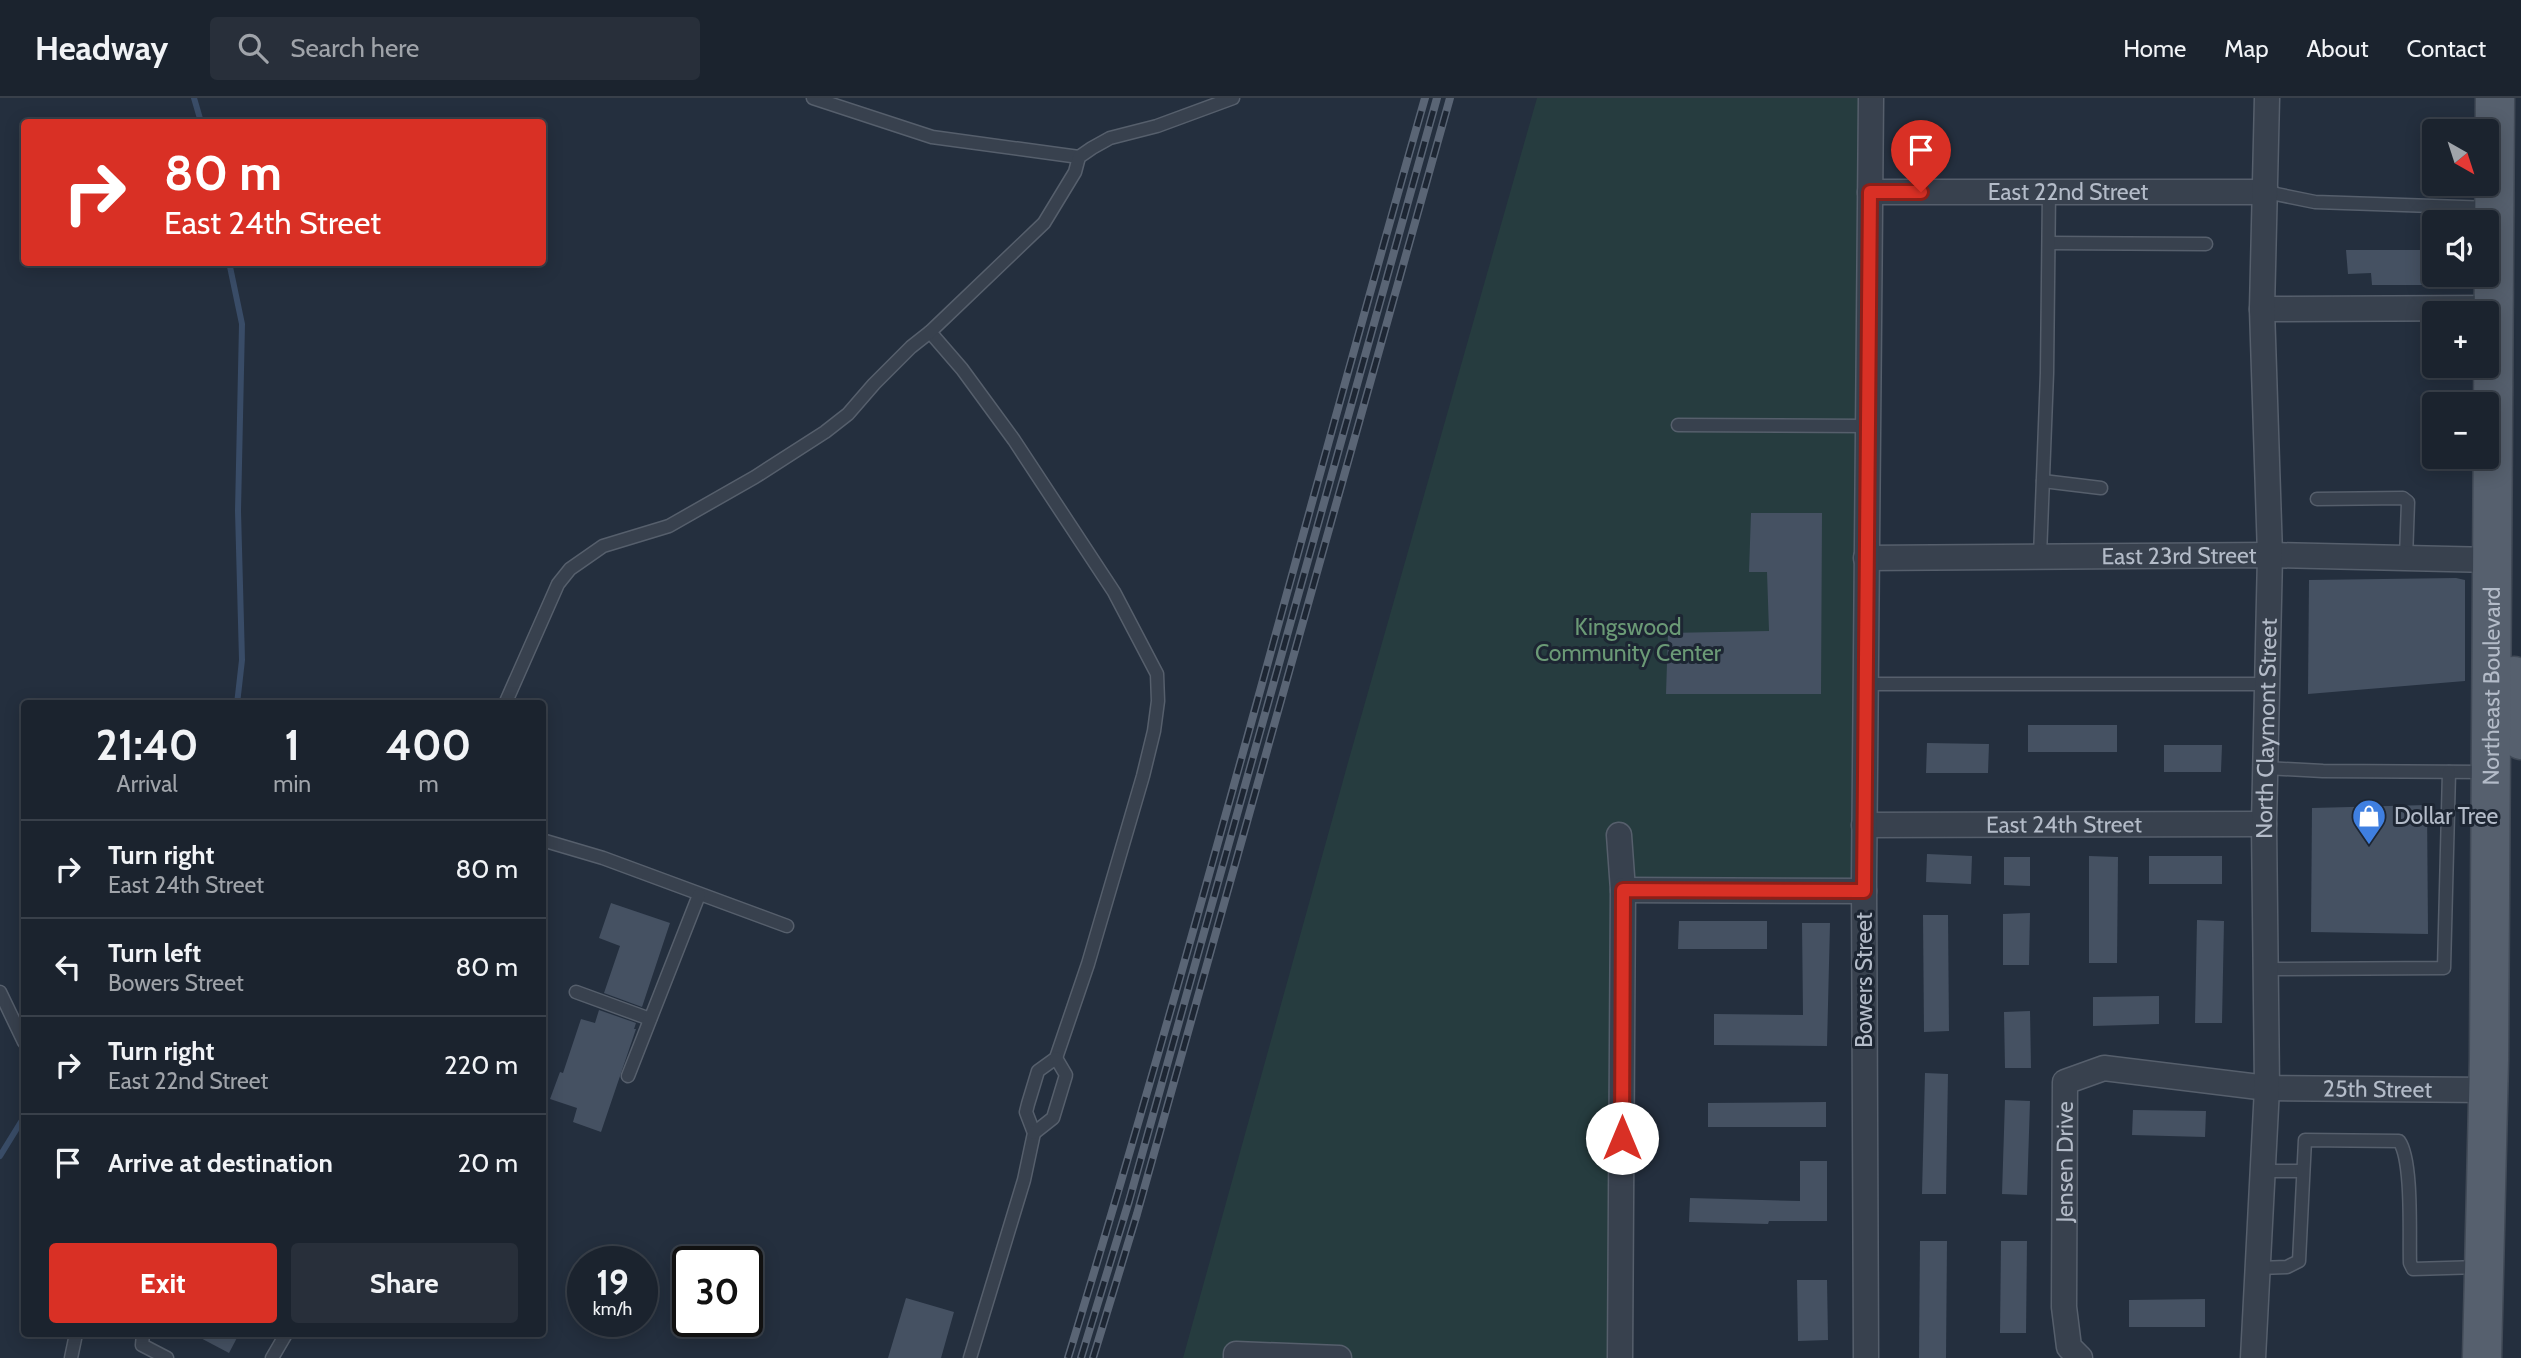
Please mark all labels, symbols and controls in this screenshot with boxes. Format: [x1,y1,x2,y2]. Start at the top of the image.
search box [210,17,700,80]
text: Headway [35,28,168,68]
icon: search [234,29,272,67]
text: Search here [290,32,419,64]
text: Home [2123,34,2186,63]
text: Map [2224,34,2269,63]
text: About [2307,34,2369,63]
text: Contact [2407,34,2486,63]
north arrow [2422,119,2499,196]
map controls [2422,119,2499,469]
pin [1891,120,1951,192]
icon: arrive [1902,131,1940,169]
text: 80 m [164,143,282,202]
icon: right [49,147,140,238]
street label: East 22nd Street [1988,178,2148,206]
text: East 24th Street [164,203,381,242]
button: sound [2422,210,2499,287]
button: + [2422,301,2499,378]
button: − [2422,392,2499,469]
street label: East 23rd Street [2101,541,2257,570]
street label: Northeast Boulevard [2477,587,2506,786]
park label: Kingswood Community Center [1535,613,1722,667]
street label: North Claymont Street [2250,618,2283,839]
text: 21:40 [96,719,199,771]
text: 1 [284,719,300,771]
text: 400 [386,719,471,771]
text: Arrival [116,770,178,798]
text: min [273,770,311,798]
text: m [418,770,439,798]
shop icon: Dollar Tree [2350,797,2388,846]
place label: Dollar Tree [2394,802,2499,830]
street label: East 24th Street [1986,810,2142,839]
text: Turn right [108,839,214,871]
icon: right [49,850,87,888]
text: 80 m [455,853,518,885]
text: East 24th Street [108,871,264,899]
street label: Bowers Street [1850,912,1878,1048]
text: Turn left [108,937,201,969]
icon: left [49,948,87,986]
text: 80 m [455,951,518,983]
text: Bowers Street [108,969,244,997]
text: Turn right [108,1035,214,1067]
icon: right [49,1046,87,1084]
text: 220 m [444,1049,518,1081]
text: East 22nd Street [108,1067,268,1095]
street label: 25th Street [2323,1075,2432,1103]
position arrow [1585,1101,1659,1175]
street label: Jensen Drive [2050,1101,2079,1224]
icon: arrive [49,1144,87,1182]
text: Arrive at destination [108,1147,333,1179]
text: 20 m [458,1147,518,1179]
button: Exit [49,1243,277,1323]
button: Share [291,1243,518,1323]
speed limit sign: 30 [672,1246,763,1337]
text: 19 [596,1261,629,1304]
text: km/h [593,1298,632,1320]

